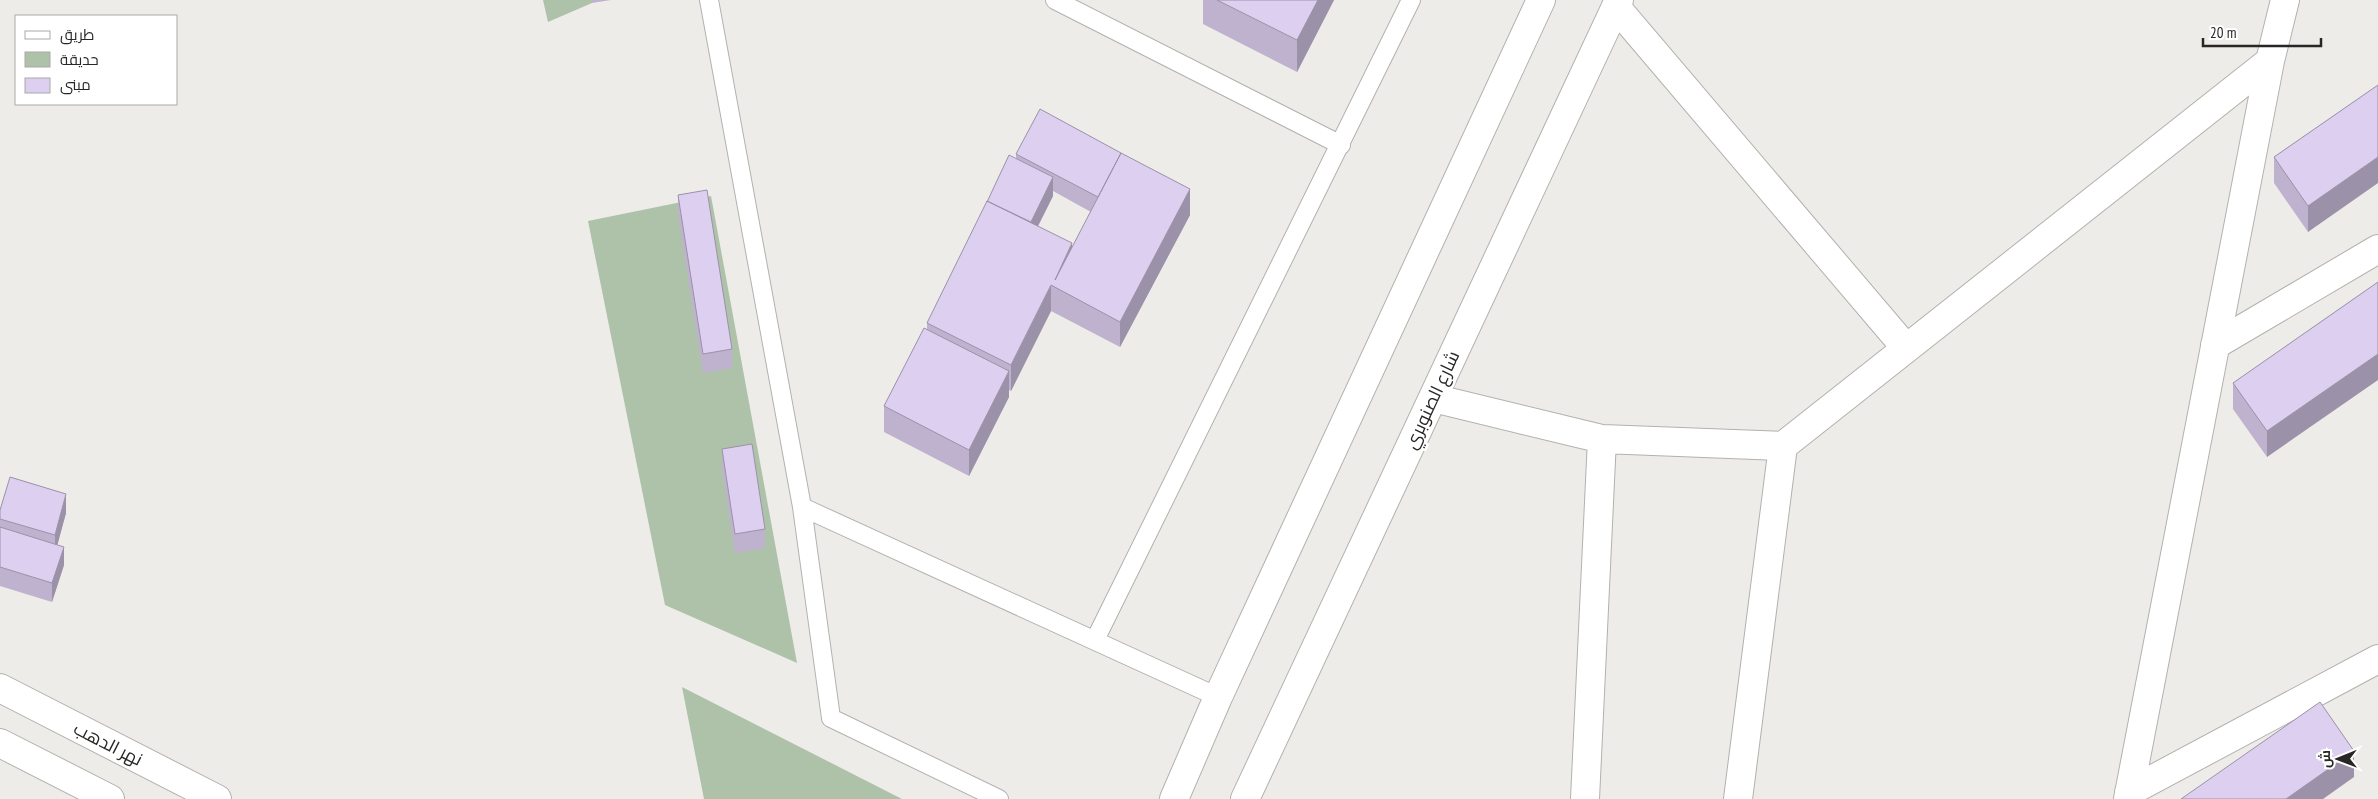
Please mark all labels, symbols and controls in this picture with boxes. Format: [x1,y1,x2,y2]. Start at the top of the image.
legend [15,15,178,105]
scale bar [2203,15,2320,47]
text: 20 m [2210,23,2236,42]
text: طريق [60,25,94,45]
text: حديقة [60,50,99,69]
text: مبنى [60,75,91,95]
street label: شارع الصنوبري [1399,347,1467,454]
street label: نهر الدهب [70,716,147,771]
north arrow [2313,734,2363,784]
text: ش [2316,750,2334,768]

